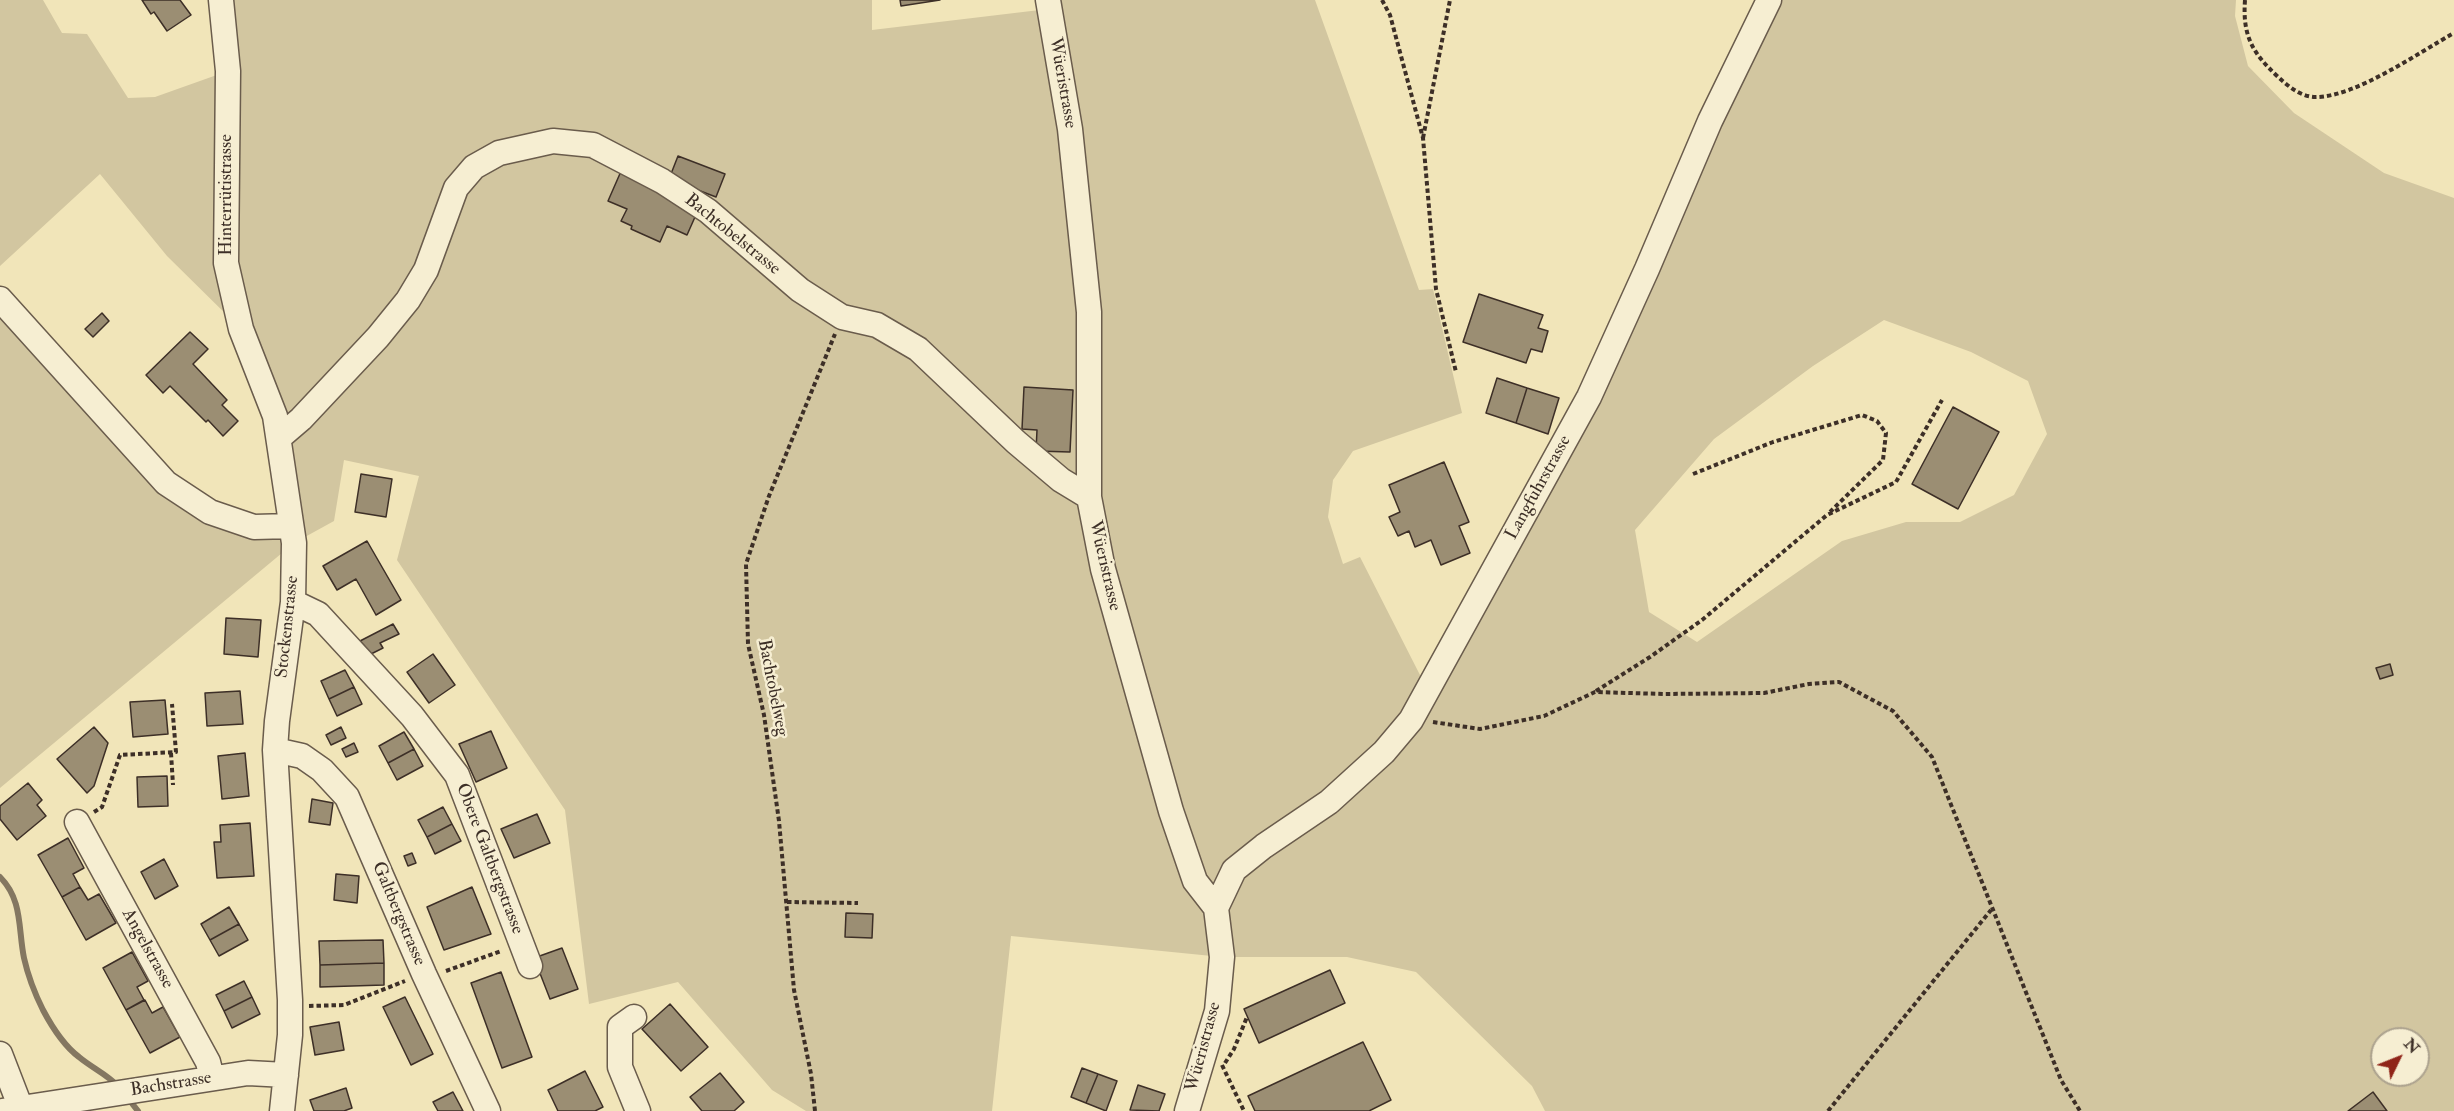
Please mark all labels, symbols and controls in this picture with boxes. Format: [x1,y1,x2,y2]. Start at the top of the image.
street label: Wüeristrasse [1043,36,1081,130]
street label: Hinterrütistrasse [216,134,238,256]
street label: Bachtobelstrasse [680,190,784,280]
street label: Langfuhrstrasse [1501,432,1577,544]
street label: Wüeristrasse [1083,519,1125,613]
street label: Stockenstrasse [272,575,304,679]
street label: Bachtobelweg [752,638,792,738]
street label: Obere Galtbergstrasse [450,781,528,937]
street label: Galtbergstrasse [366,859,430,969]
street label: Angelstrasse [116,905,178,993]
street label: Wüeristrasse [1182,1000,1226,1094]
north arrow [2370,1027,2430,1087]
text: N [2399,1034,2424,1058]
street label: Bachstrasse [129,1068,213,1102]

